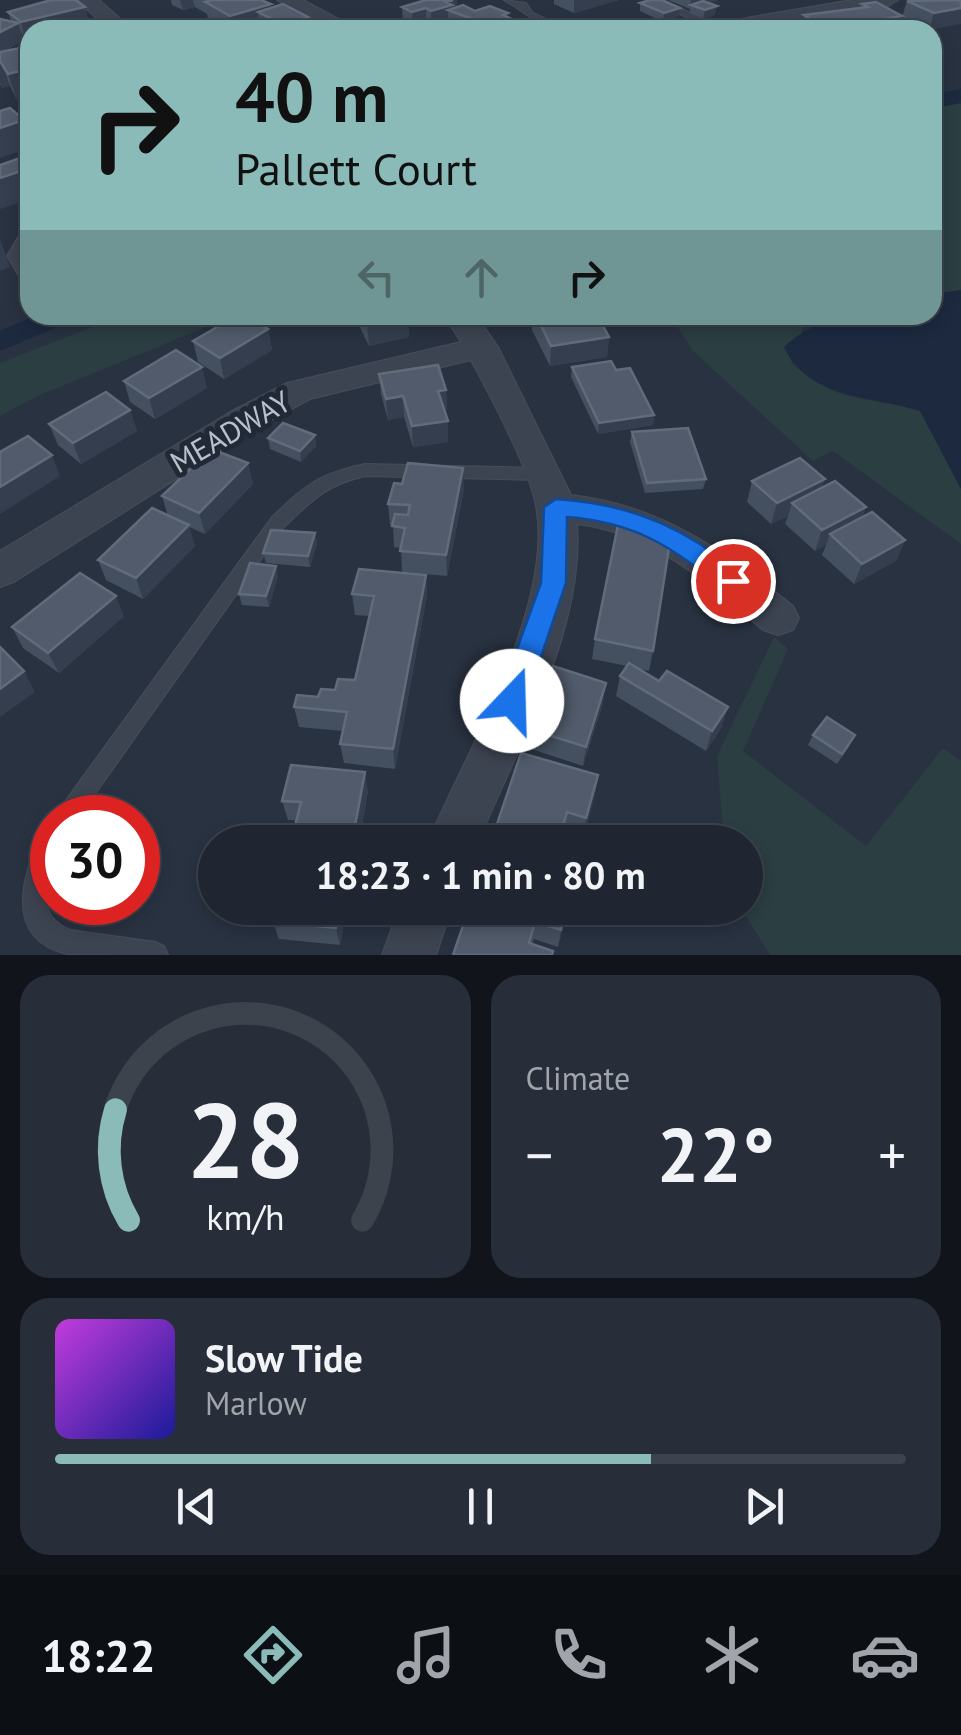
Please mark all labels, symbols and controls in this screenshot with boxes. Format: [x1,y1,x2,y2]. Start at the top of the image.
text: 40 m [235,51,388,141]
icon: right [70,60,200,190]
text: Pallett Court [235,139,477,197]
icon: left [349,250,404,305]
icon: ahead [454,250,509,305]
icon: right [559,250,614,305]
street label: MEADWAY [163,381,297,481]
pin [691,539,776,624]
icon: arrive [706,554,761,609]
position arrow [460,649,564,753]
speed limit sign: 30 [30,795,160,925]
text: 18:23 · 1 min · 80 m [315,850,646,899]
text: Climate [526,1057,630,1099]
text: 28 [186,1072,304,1207]
text: 22° [657,1106,775,1203]
text: − [526,1119,553,1190]
text: + [878,1119,906,1190]
text: km/h [206,1194,284,1240]
text: Slow Tide [205,1333,363,1382]
text: Marlow [205,1382,307,1424]
icon: previous [169,1479,224,1534]
icon: pause [453,1479,508,1534]
icon: next [737,1479,792,1534]
icon: directions [238,1620,308,1690]
icon: music [391,1620,461,1690]
icon: phone [544,1620,614,1690]
icon: climate [697,1620,767,1690]
icon: car [850,1620,920,1690]
text: 18:22 [41,1626,156,1684]

